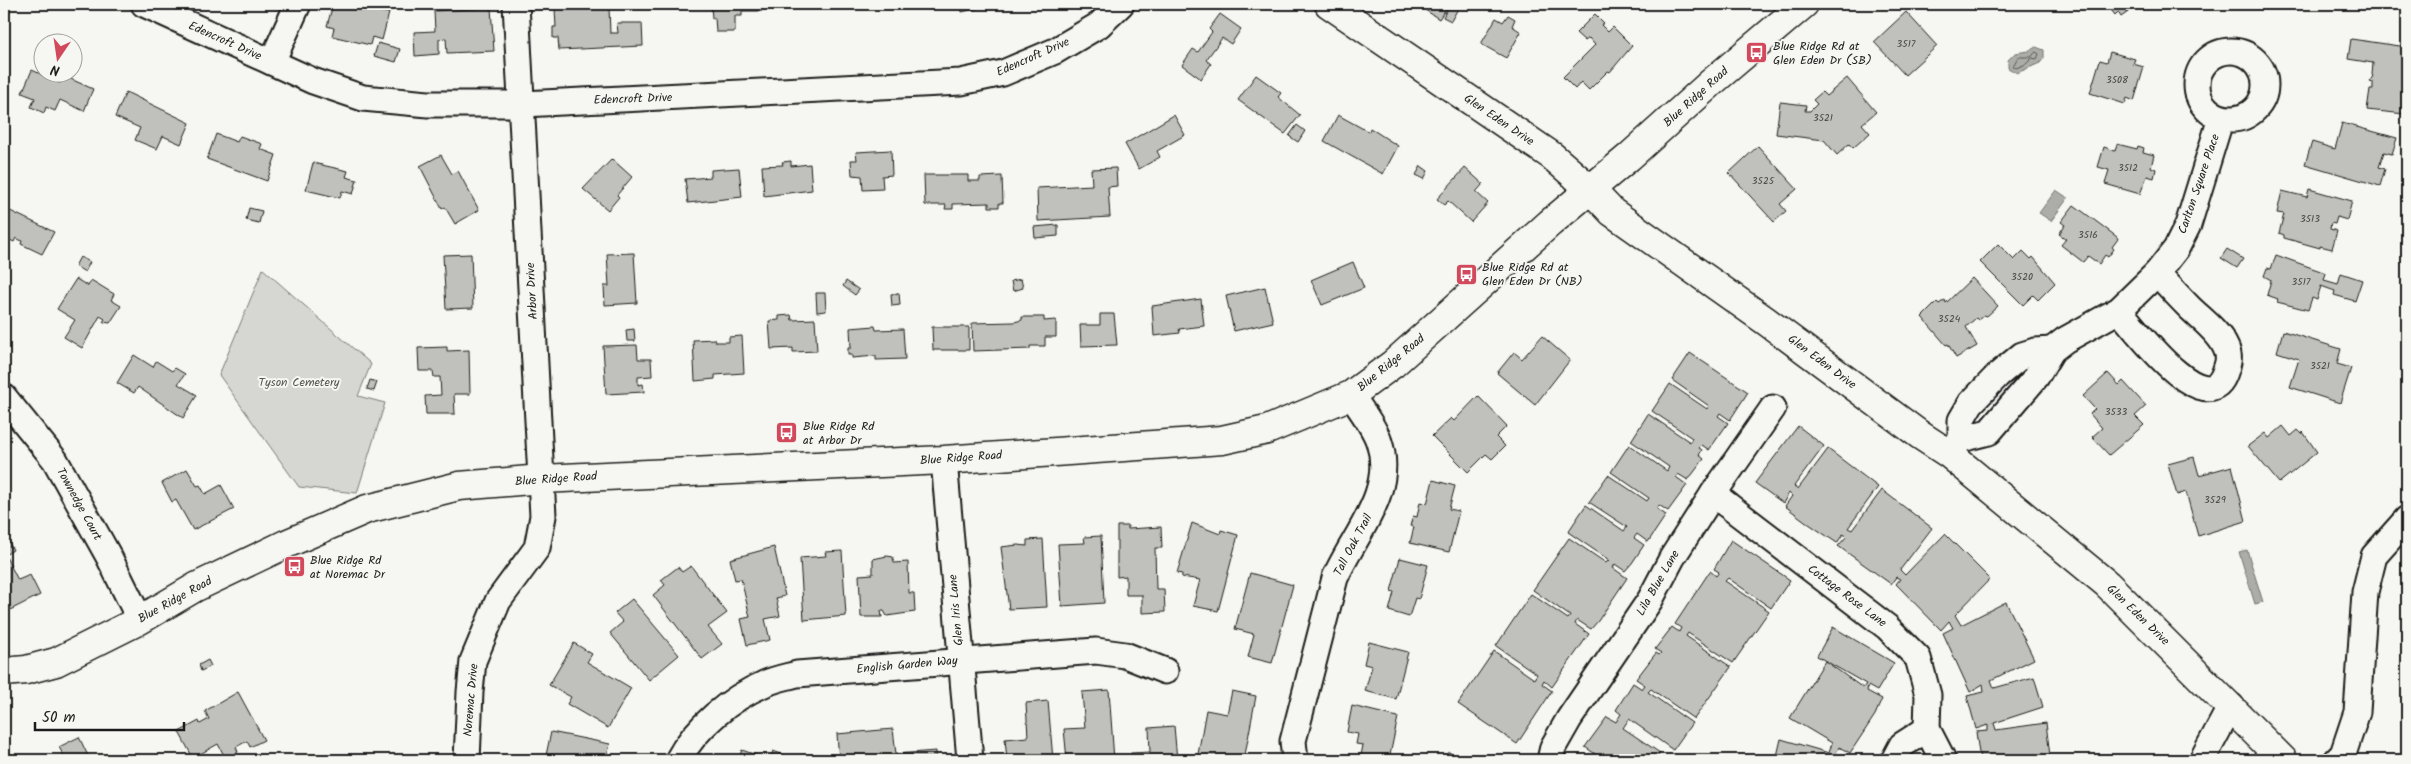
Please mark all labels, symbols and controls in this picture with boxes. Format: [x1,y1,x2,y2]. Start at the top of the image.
street label: Edencroft Drive [185,16,265,66]
north arrow [32,32,82,82]
street label: Edencroft Drive [993,32,1073,82]
house number: 3517 [1897,36,1916,52]
place label: Blue Ridge Rd at Glen Eden Dr (SB) [1773,37,1872,70]
bus stop icon: Blue Ridge Rd at Glen Eden Dr (SB) [1745,41,1769,65]
text: N [48,58,62,81]
street label: Blue Ridge Road [1659,62,1734,132]
house number: 3508 [2106,72,2129,88]
street label: Edencroft Drive [593,88,673,110]
street label: Glen Eden Drive [1460,89,1539,151]
house number: 3521 [1813,110,1833,126]
street label: Carlton Square Place [2173,131,2225,236]
house number: 3512 [2118,160,2138,176]
house number: 3525 [1752,173,1775,189]
house number: 3513 [2300,211,2320,227]
house number: 3516 [2078,227,2098,243]
place label: Blue Ridge Rd at Glen Eden Dr (NB) [1482,258,1583,291]
street label: Arbor Drive [521,262,543,320]
bus stop icon: Blue Ridge Rd at Glen Eden Dr (NB) [1454,262,1478,286]
house number: 3520 [2011,269,2033,285]
house number: 3517 [2292,274,2311,290]
house number: 3524 [1938,311,1961,327]
street label: Blue Ridge Road [1353,329,1430,396]
street label: Glen Eden Drive [1784,330,1861,394]
house number: 3521 [2310,358,2330,374]
park label: Tyson Cemetery [259,373,340,392]
house number: 3533 [2105,404,2128,420]
place label: Blue Ridge Rd at Arbor Dr [803,417,875,450]
bus stop icon: Blue Ridge Rd at Arbor Dr [775,421,799,445]
street label: Blue Ridge Road [919,446,1004,470]
street label: Townedge Court [51,464,107,544]
street label: Blue Ridge Road [514,467,599,491]
house number: 3529 [2204,492,2226,508]
street label: Tall Oak Trail [1329,510,1377,579]
street label: Lila Blue Lane [1631,546,1685,620]
place label: Blue Ridge Rd at Noremac Dr [310,551,386,584]
bus stop icon: Blue Ridge Rd at Noremac Dr [282,555,306,579]
street label: Cottage Rose Lane [1803,560,1891,633]
street label: Blue Ridge Road [134,571,217,628]
street label: Glen Iris Lane [943,573,969,646]
street label: Glen Eden Drive [2102,580,2174,651]
street label: English Garden Way [856,651,959,679]
street label: Noremac Drive [458,662,484,737]
scale bar [35,699,184,731]
text: 50 m [42,706,76,730]

